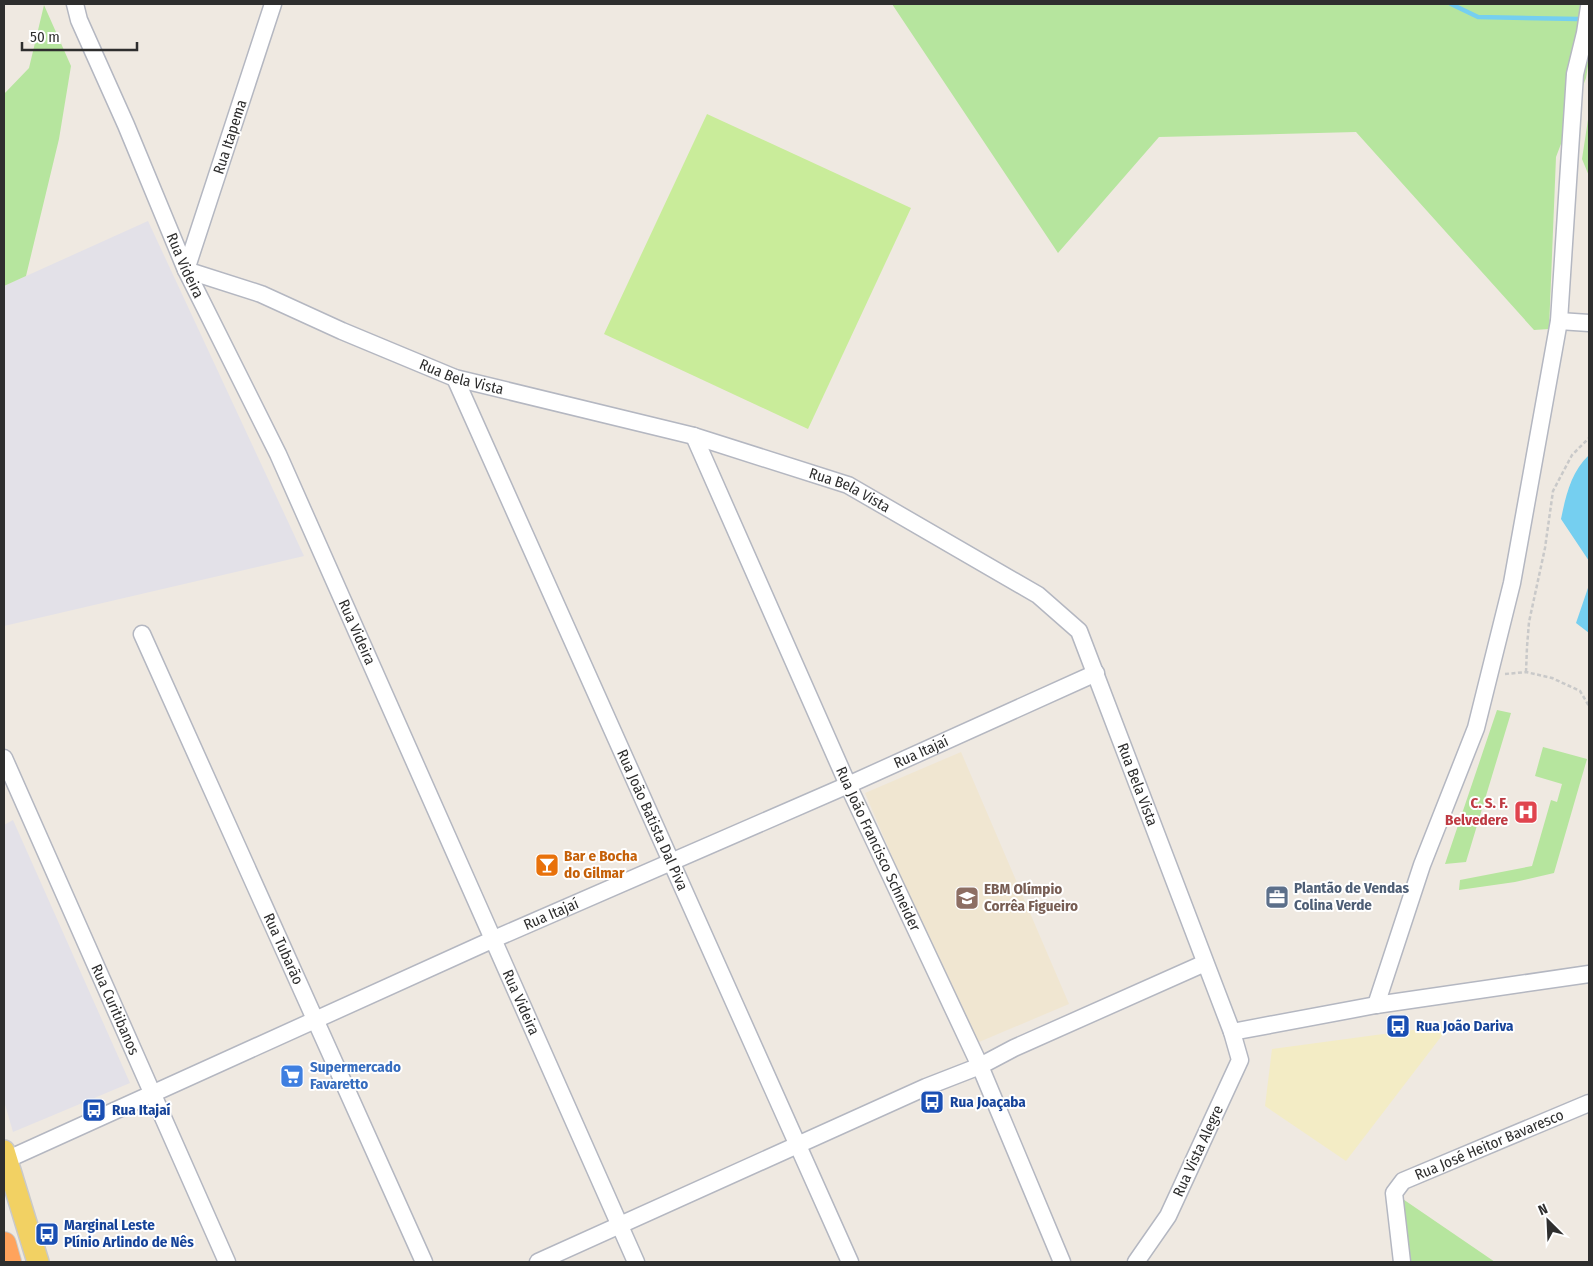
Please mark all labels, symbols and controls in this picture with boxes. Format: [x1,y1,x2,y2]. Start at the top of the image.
scale bar [22,20,138,52]
text: 50 m [30,28,60,46]
street label: Rua Itapema [210,97,250,177]
street label: Rua Videira [163,230,208,301]
street label: Rua Bela Vista [417,355,505,398]
street label: Rua Bela Vista [807,464,893,516]
street label: Rua Videira [335,597,379,668]
street label: Rua Itajaí [891,732,951,772]
street label: Rua Bela Vista [1114,740,1162,829]
street label: Rua João Batista Dal Piva [613,747,692,893]
street label: Rua João Francisco Schneider [832,764,925,935]
place label: C. S. F. Belvedere [1445,794,1509,829]
hospital icon: C. S. F. Belvedere [1513,799,1539,825]
place label: Bar e Bocha do Gilmar [564,847,638,882]
bar icon: Bar e Bocha do Gilmar [534,852,560,878]
place label: Plantão de Vendas Colina Verde [1294,879,1409,914]
place label: EBM Olímpio Corrêa Figueiro [984,880,1078,915]
office icon: Plantão de Vendas Colina Verde [1264,884,1290,910]
school or university icon: EBM Olímpio Corrêa Figueiro [954,885,980,911]
street label: Rua Itajaí [521,894,581,934]
street label: Rua Tubarão [259,910,307,987]
street label: Rua Curitibanos [87,961,143,1058]
street label: Rua Videira [499,967,543,1038]
bus stop icon: Rua João Dariva [1385,1013,1411,1039]
place label: Rua João Dariva [1416,1017,1514,1035]
place label: Supermercado Favaretto [310,1058,401,1093]
supermarket icon: Supermercado Favaretto [279,1063,305,1089]
bus stop icon: Rua Joaçaba [919,1089,945,1115]
place label: Rua Joaçaba [950,1093,1026,1112]
bus stop icon: Rua Itajaí [81,1097,107,1123]
place label: Rua Itajaí [112,1101,171,1119]
street label: Rua Vista Alegre [1169,1102,1227,1200]
street label: Rua José Heitor Bavaresco [1412,1106,1567,1184]
north arrow [1523,1196,1573,1246]
text: N [1536,1200,1550,1219]
place label: Marginal Leste Plínio Arlindo de Nês [64,1216,194,1251]
bus stop icon: Marginal Leste Plínio Arlindo de Nês [34,1221,60,1247]

